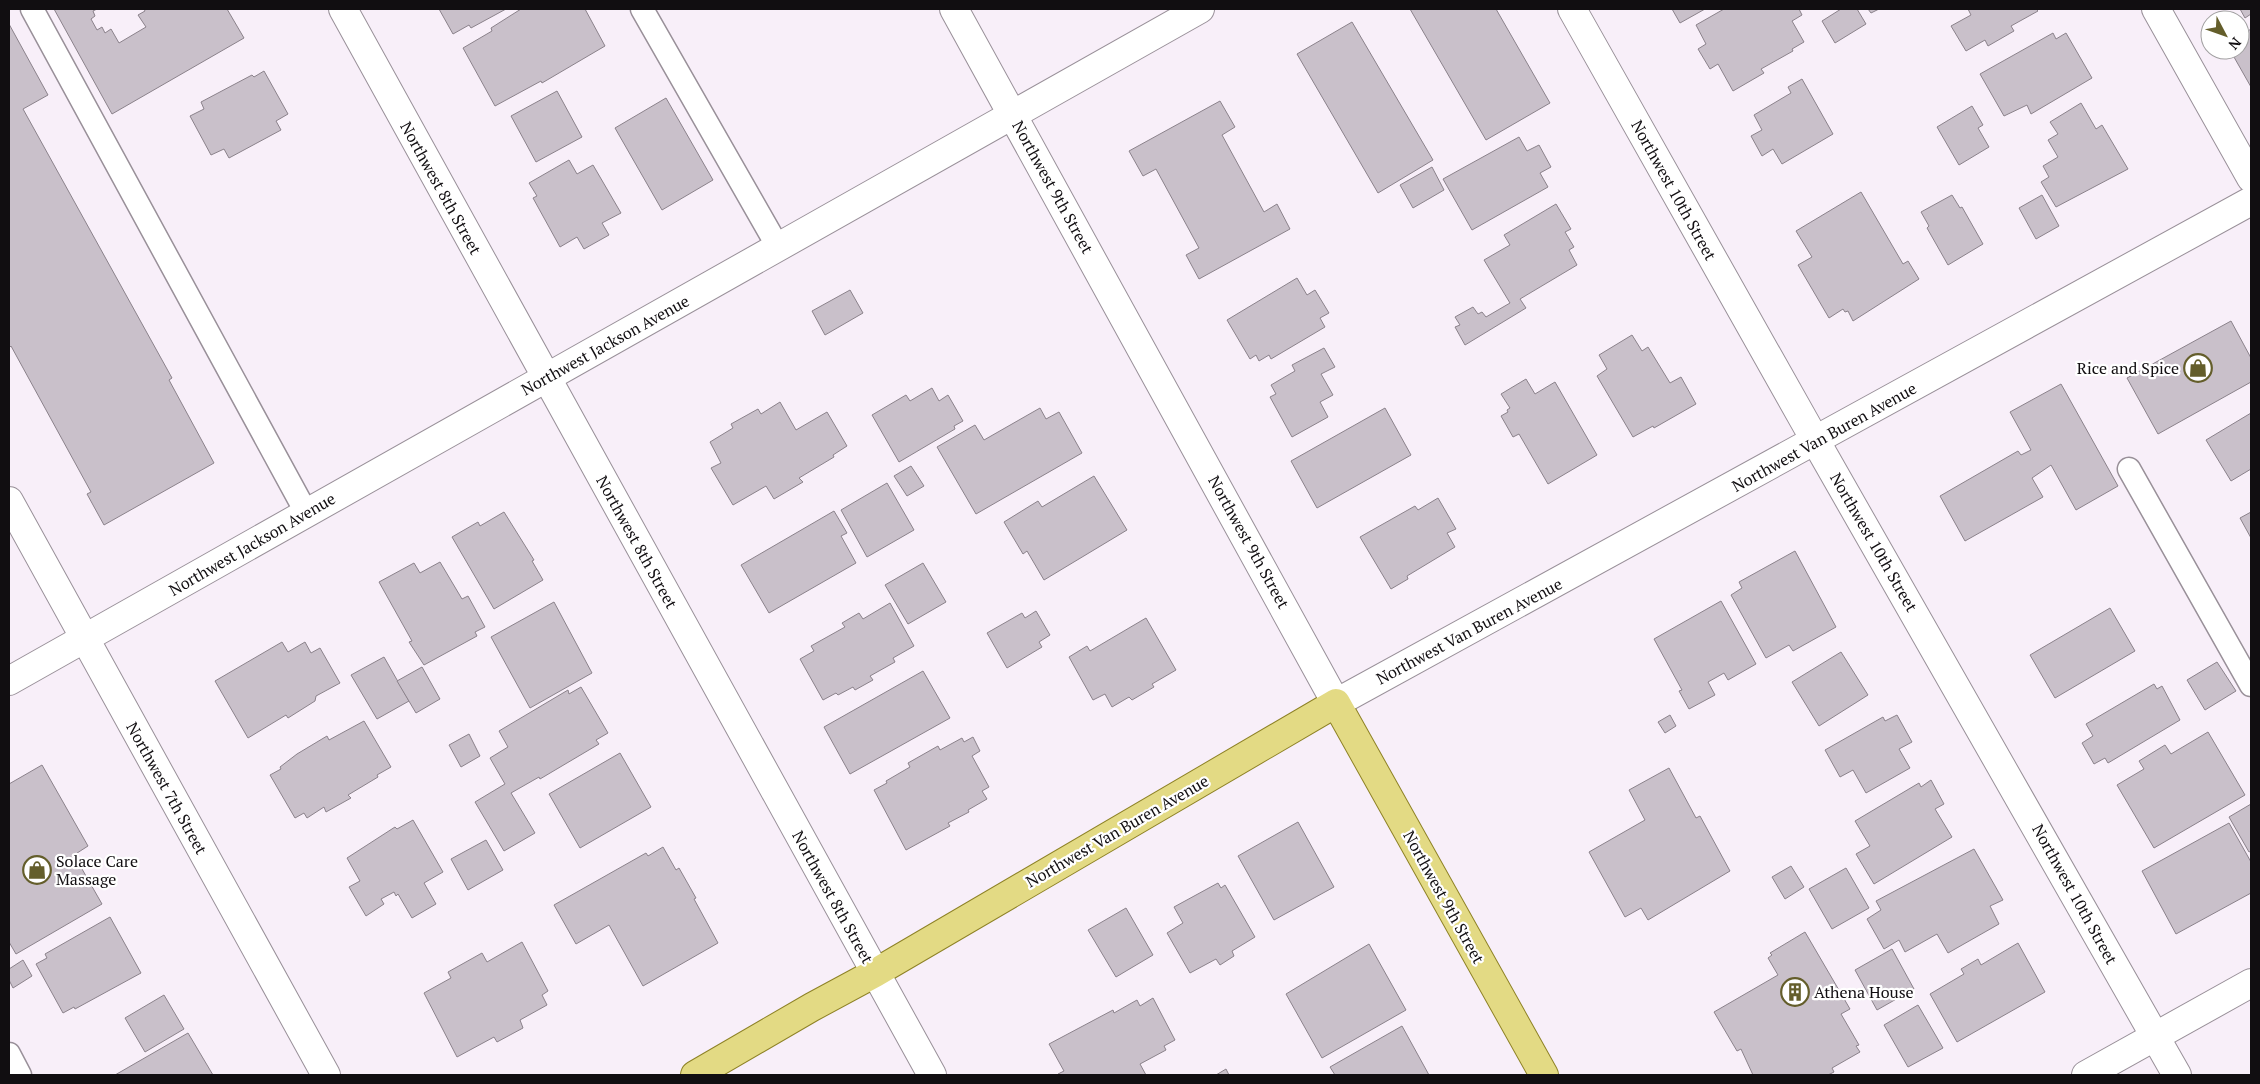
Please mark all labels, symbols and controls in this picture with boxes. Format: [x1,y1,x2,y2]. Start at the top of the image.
north arrow [2200,10,2250,60]
text: N [2224,34,2246,54]
street label: Northwest 10th Street [1626,116,1722,264]
street label: Northwest 9th Street [1007,117,1099,257]
street label: Northwest 8th Street [395,118,487,258]
street label: Northwest Jackson Avenue [517,290,693,400]
shop icon: Rice and Spice [2183,353,2213,383]
place label: Rice and Spice [2077,357,2179,379]
street label: Northwest Van Buren Avenue [1728,377,1920,497]
street label: Northwest 10th Street [1825,468,1923,616]
street label: Northwest 8th Street [591,472,683,612]
street label: Northwest 9th Street [1203,472,1295,612]
street label: Northwest Jackson Avenue [165,487,339,601]
street label: Northwest Van Buren Avenue [1372,573,1566,689]
street label: Northwest 7th Street [121,718,213,858]
street label: Northwest Van Buren Avenue [1022,770,1212,892]
street label: Northwest 10th Street [2027,820,2123,968]
street label: Northwest 8th Street [787,827,879,967]
street label: Northwest 9th Street [1398,827,1490,967]
place label: Solace Care Massage [56,850,138,890]
shop icon: Solace Care Massage [22,855,52,885]
building icon: Athena House [1780,977,1810,1007]
place label: Athena House [1814,981,1914,1003]

